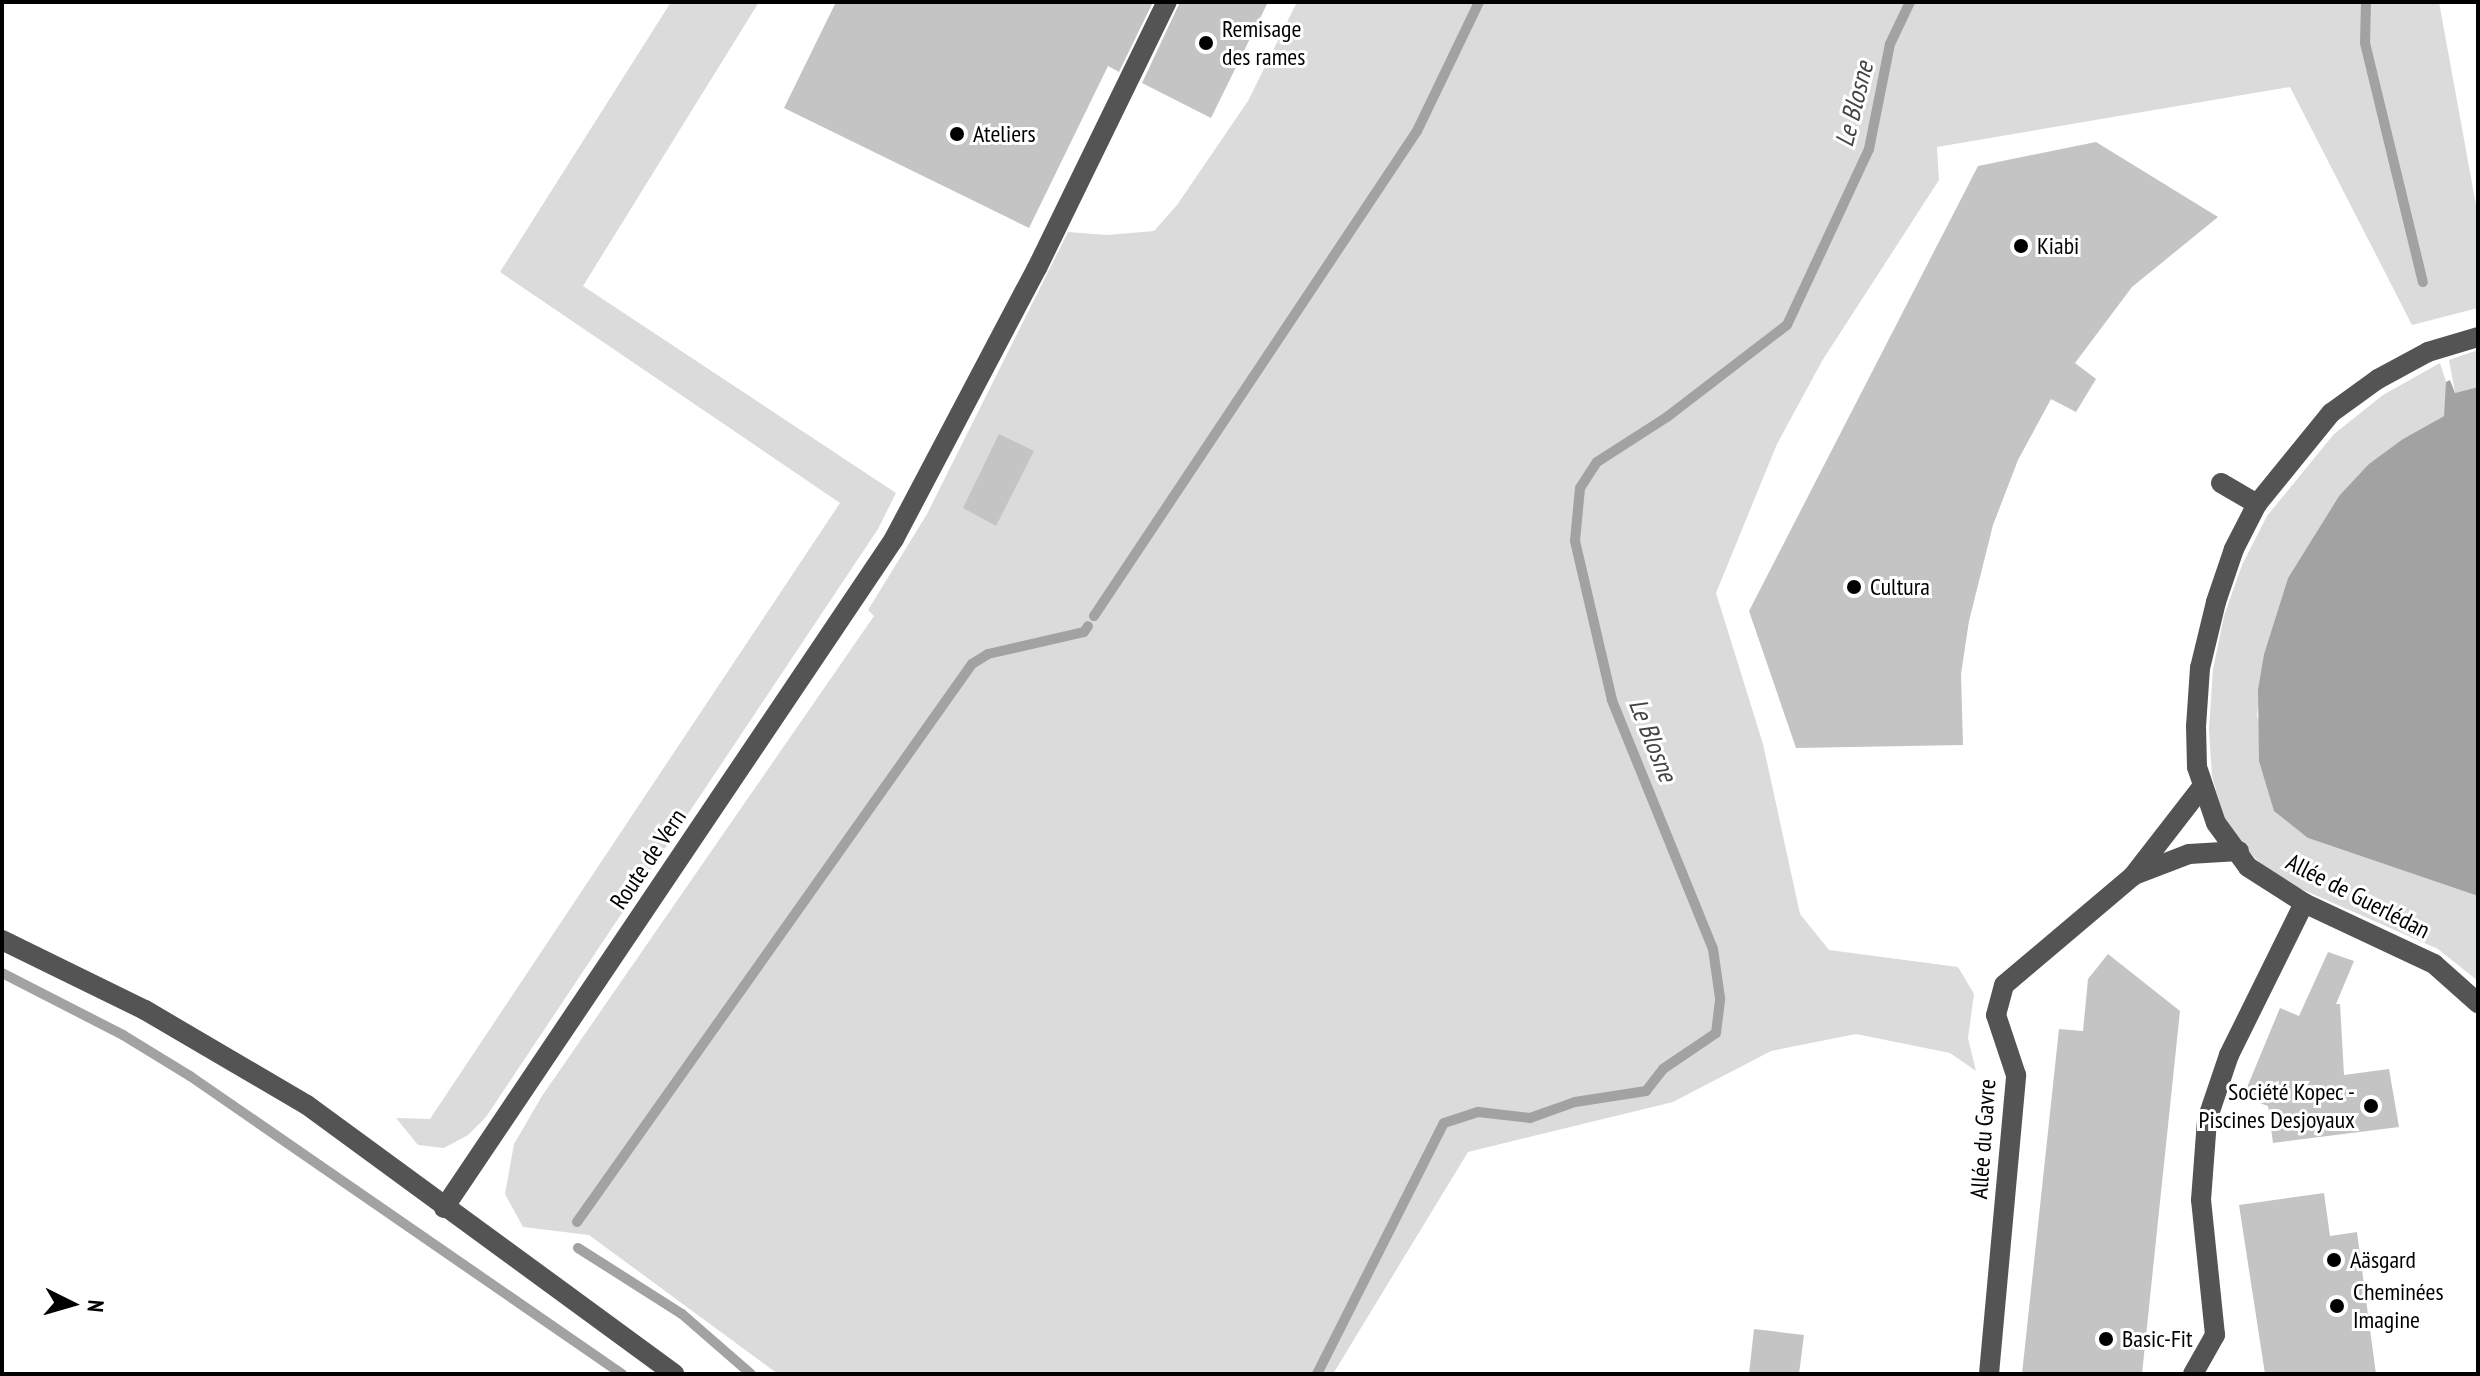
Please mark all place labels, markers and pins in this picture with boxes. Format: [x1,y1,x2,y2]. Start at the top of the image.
place label: Remisage des rames [1222,15,1305,71]
marker: Remisage des rames [1197,34,1215,52]
place label: Ateliers [973,120,1036,148]
marker: Ateliers [948,125,966,143]
place label: Kiabi [2037,232,2079,260]
marker: Kiabi [2012,237,2030,255]
place label: Cultura [1870,573,1930,601]
marker: Cultura [1845,578,1863,596]
place label: Société Kopec - Piscines Desjoyaux [2199,1078,2355,1134]
marker: Société Kopec - Piscines Desjoyaux [2362,1097,2380,1115]
place label: Aäsgard [2350,1246,2416,1274]
marker: Aäsgard [2325,1251,2343,1269]
place label: Cheminées Imagine [2353,1278,2444,1334]
marker: Cheminées Imagine [2328,1297,2346,1315]
place label: Basic-Fit [2122,1325,2193,1353]
marker: Basic-Fit [2097,1330,2115,1348]

